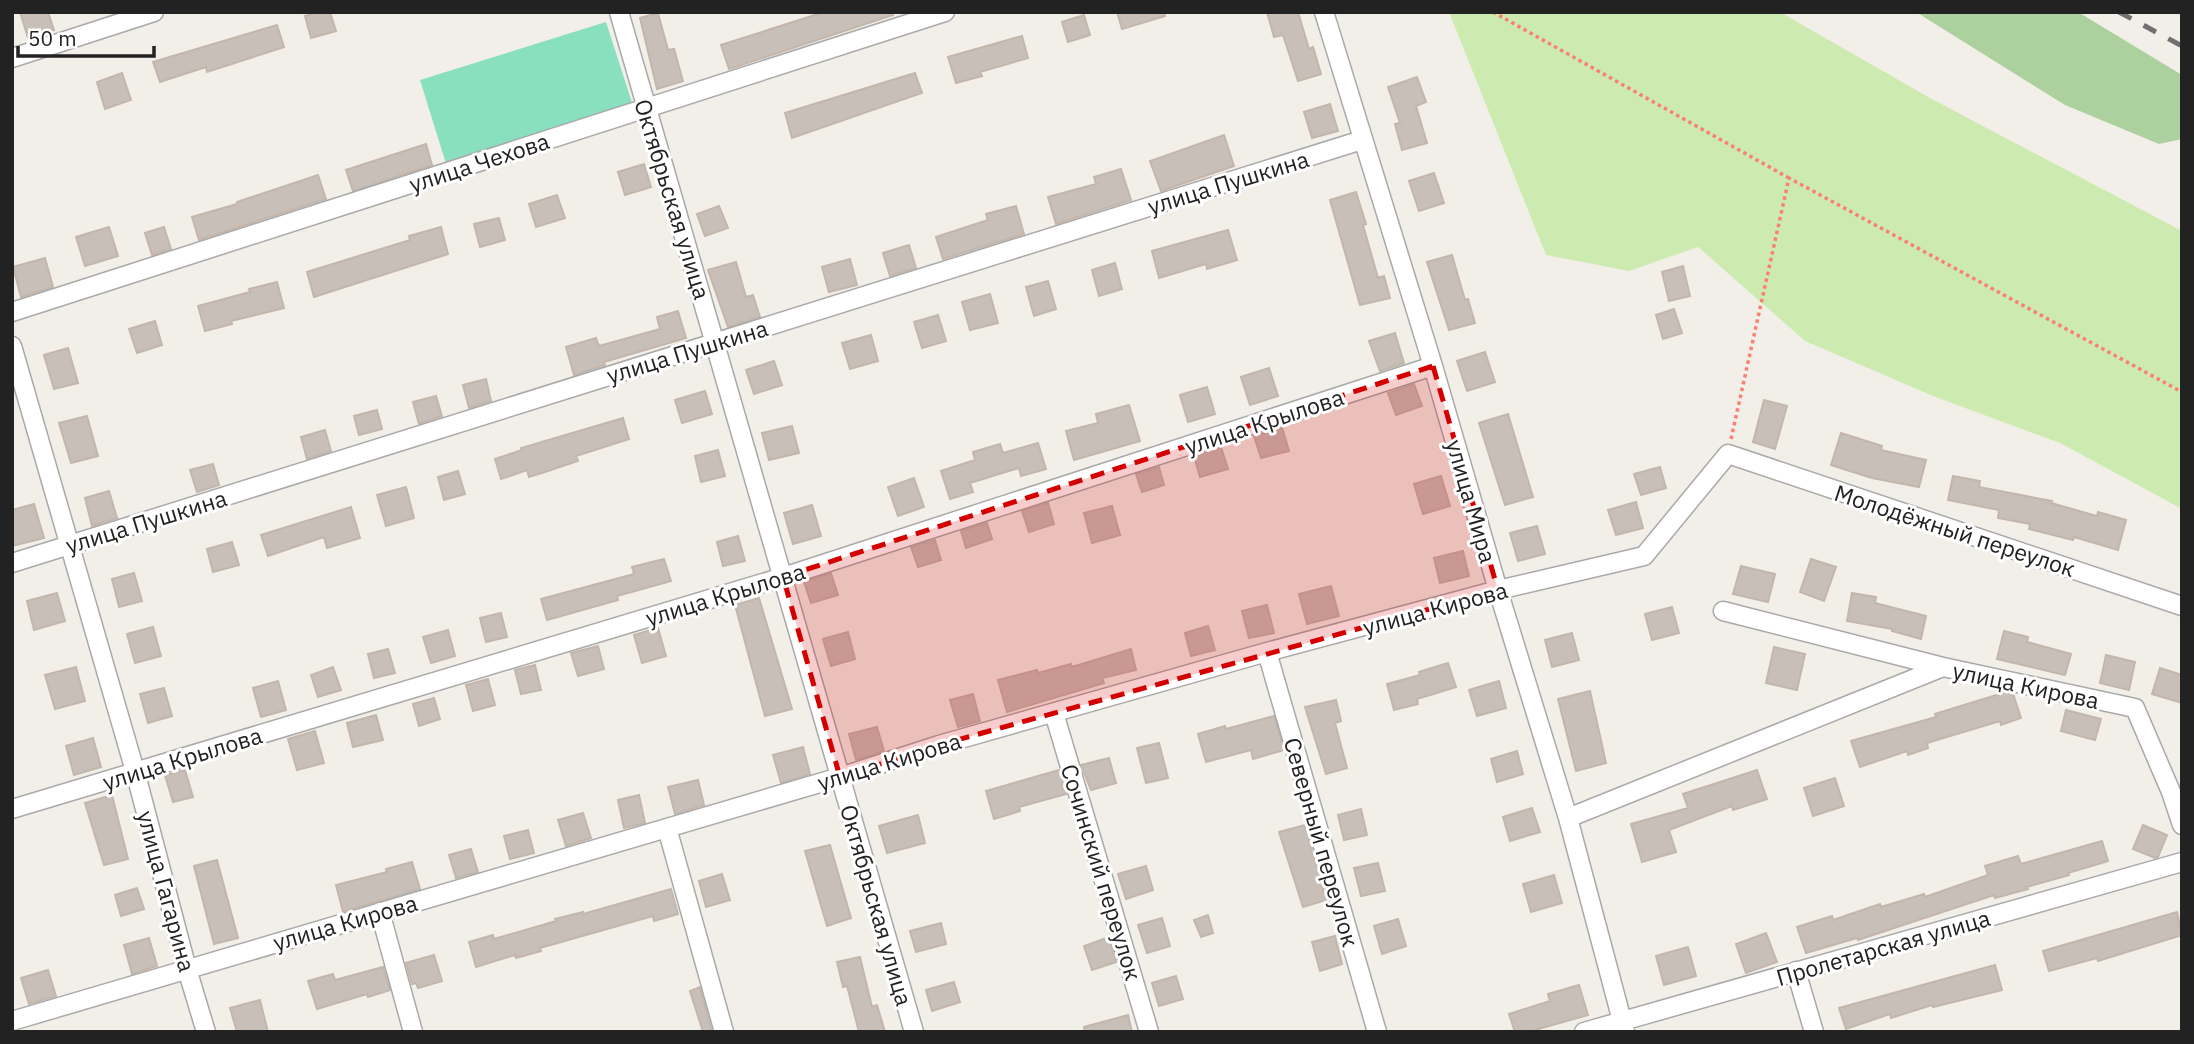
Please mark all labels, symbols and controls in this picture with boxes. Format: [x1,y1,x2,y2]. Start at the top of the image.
scale bar [18,14,154,58]
text: 50 m [28,24,77,52]
street label: Октябрьская улица [628,95,718,303]
street label: улица Чехова [405,125,553,199]
street label: улица Пушкина [1144,143,1312,221]
street label: улица Пушкина [603,312,771,390]
street label: улица Крылова [1181,381,1347,461]
street label: улица Мира [1440,436,1504,566]
street label: Молодёжный переулок [1831,477,2079,583]
street label: улица Пушкина [62,482,230,560]
street label: улица Крылова [642,556,808,632]
street label: улица Кирова [1359,574,1511,642]
street label: улица Кирова [1950,655,2102,715]
street label: улица Крылова [99,720,265,796]
street label: улица Кирова [813,725,965,797]
street label: Северный переулок [1278,734,1366,950]
street label: Сочинский переулок [1055,760,1149,984]
street label: Октябрьская улица [834,801,920,1009]
street label: улица Гагарина [131,807,203,975]
street label: улица Кирова [269,887,421,957]
street label: Пролетарская улица [1773,902,1993,992]

